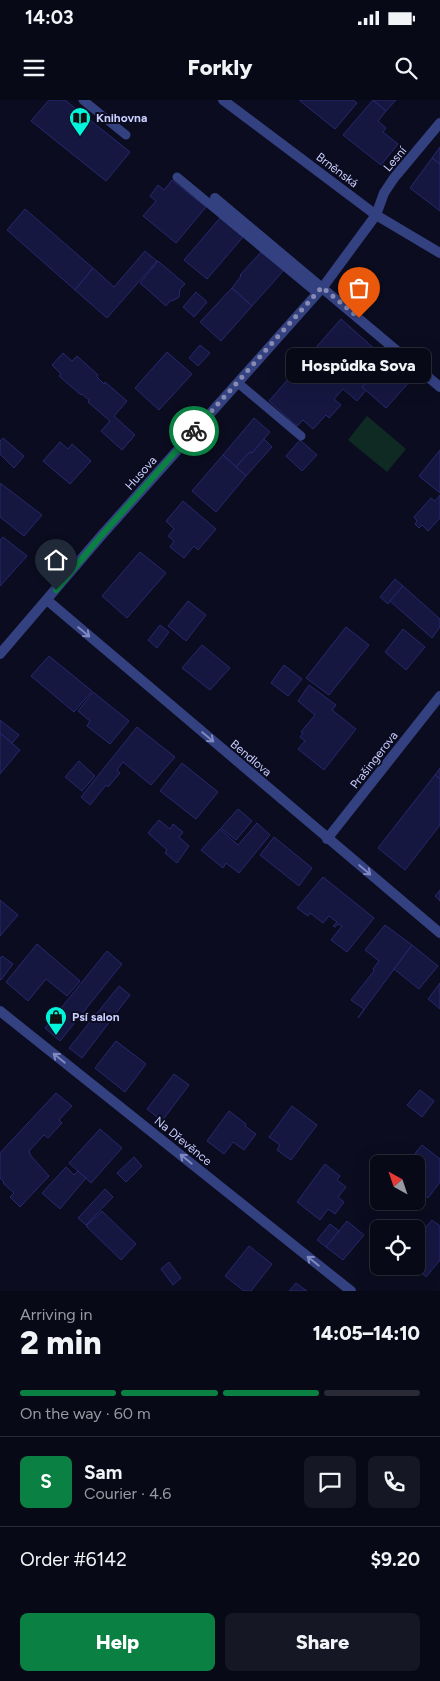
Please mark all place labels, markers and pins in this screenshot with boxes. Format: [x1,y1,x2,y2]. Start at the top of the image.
library icon: Knihovna [68,106,92,137]
place label: Knihovna [96,111,147,125]
pin [338,267,380,318]
callout: Hospůdka Sova [286,348,432,383]
pin [35,539,77,590]
shop icon: Psí salon [44,1005,68,1036]
place label: Psí salon [72,1010,120,1024]

